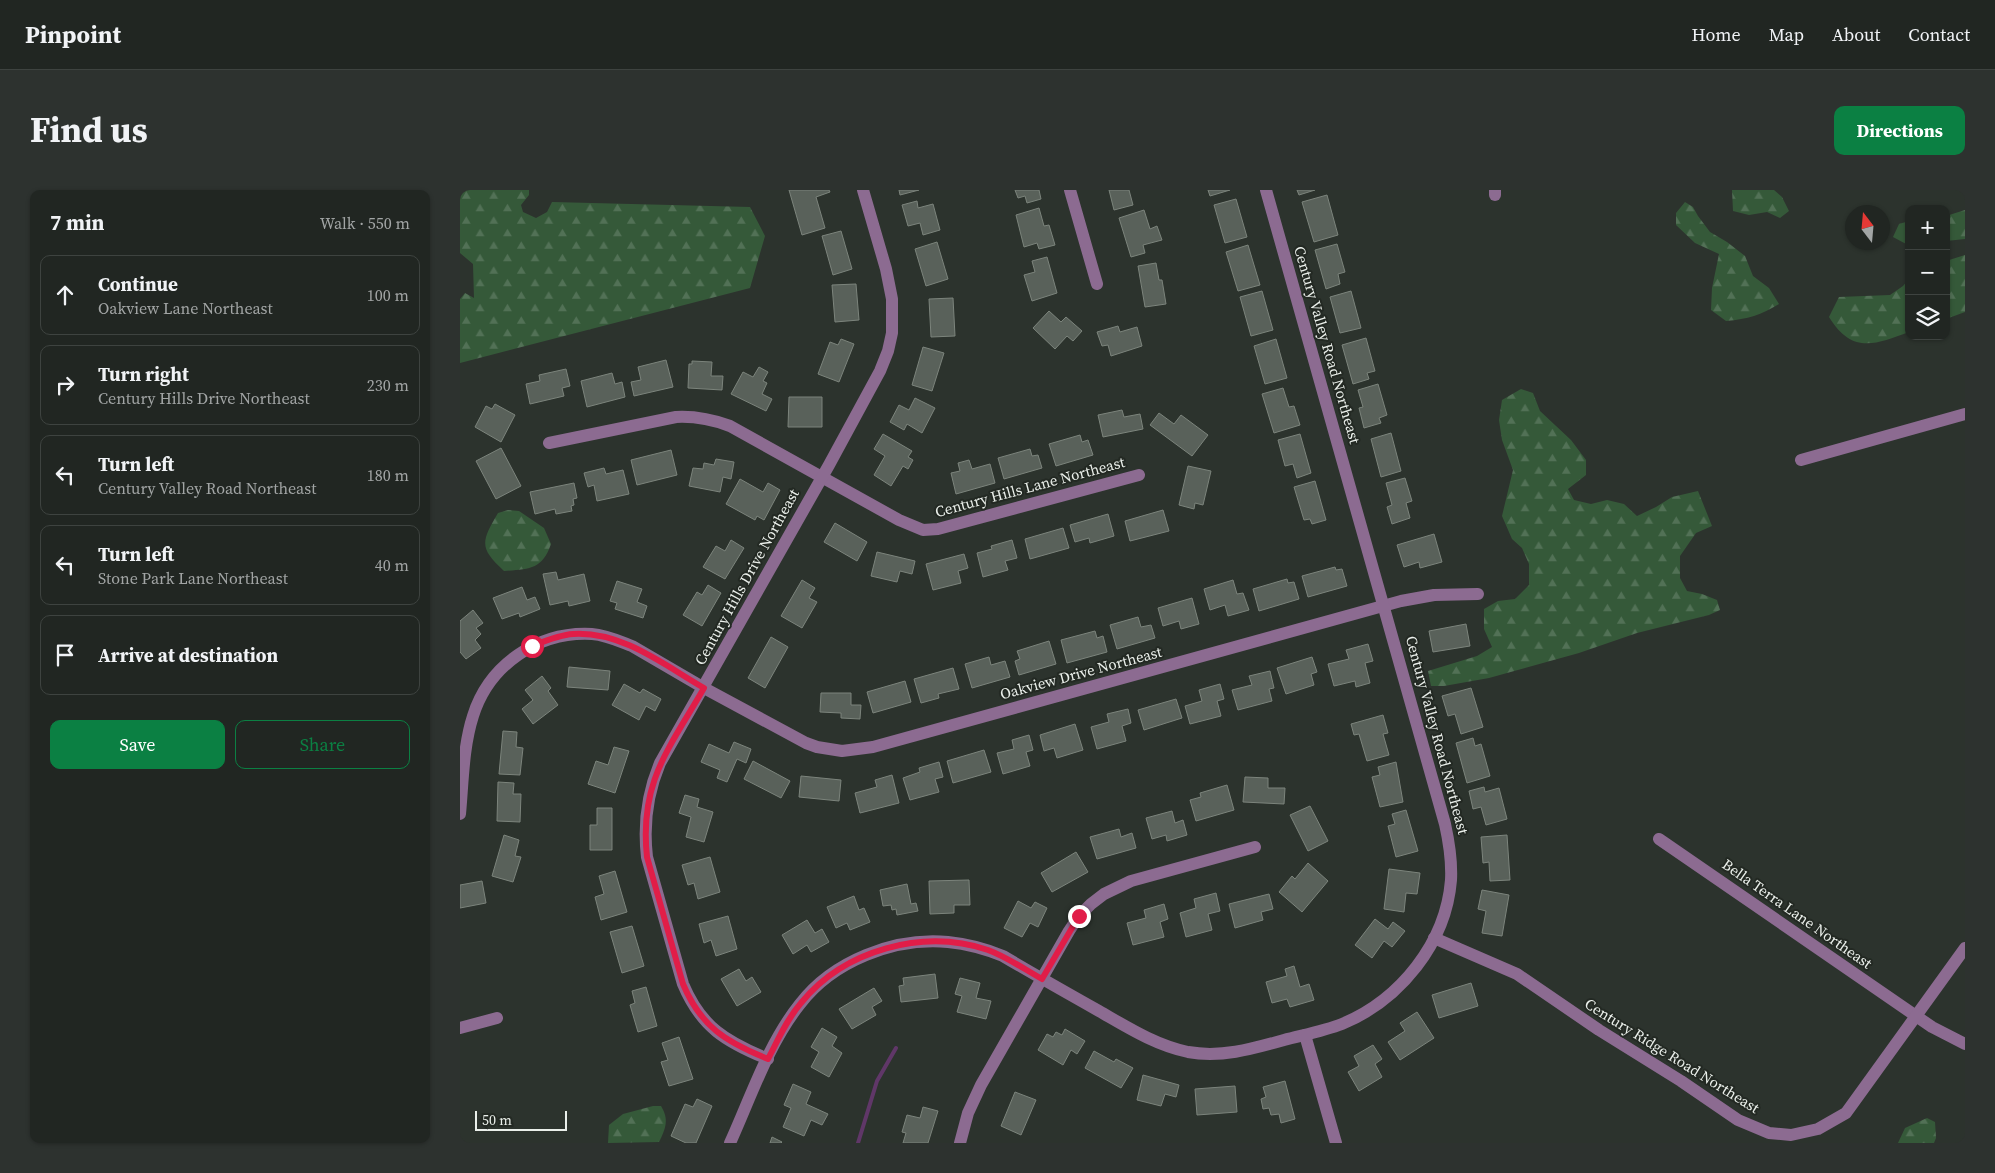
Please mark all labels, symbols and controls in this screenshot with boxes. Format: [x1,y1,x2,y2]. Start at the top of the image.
text: Pinpoint [25,18,121,51]
text: Home [1692,22,1741,47]
text: Map [1769,22,1804,47]
text: About [1832,22,1880,47]
text: Contact [1908,22,1970,47]
text: Find us [30,106,148,154]
button: Directions [1834,106,1965,155]
north arrow [1845,205,1890,250]
map controls [1905,205,1950,340]
button: + [1905,205,1950,250]
text: 7 min [50,208,105,237]
text: Walk · 550 m [320,212,410,234]
street label: Century Valley Road Northeast [1289,244,1366,446]
button: − [1905,250,1950,295]
text: Continue [98,271,178,297]
icon: ahead [51,281,79,309]
text: 100 m [367,284,409,306]
button: layers [1905,295,1950,340]
text: Oakview Lane Northeast [98,297,273,319]
text: Turn right [98,361,189,387]
icon: right [51,371,79,399]
text: 230 m [367,374,409,396]
text: Century Hills Drive Northeast [98,387,310,409]
text: Turn left [98,451,174,477]
street label: Century Hills Lane Northeast [933,451,1127,522]
icon: left [51,461,79,489]
text: 180 m [367,464,409,486]
text: Century Valley Road Northeast [98,477,316,499]
street label: Century Hills Drive Northeast [689,485,804,669]
text: Turn left [98,541,174,567]
icon: left [51,551,79,579]
text: 40 m [375,554,409,576]
text: Stone Park Lane Northeast [98,567,288,589]
street label: Century Valley Road Northeast [1401,633,1474,837]
route start [521,635,544,658]
icon: arrive [51,641,79,669]
street label: Oakview Drive Northeast [998,641,1164,704]
text: Arrive at destination [98,642,278,668]
button: Save [50,720,225,769]
button: Share [235,720,410,769]
street label: Bella Terra Lane Northeast [1718,854,1877,974]
route end [1068,905,1091,928]
street label: Century Ridge Road Northeast [1581,993,1764,1118]
scale bar [475,1108,568,1131]
text: 50 m [482,1110,512,1130]

